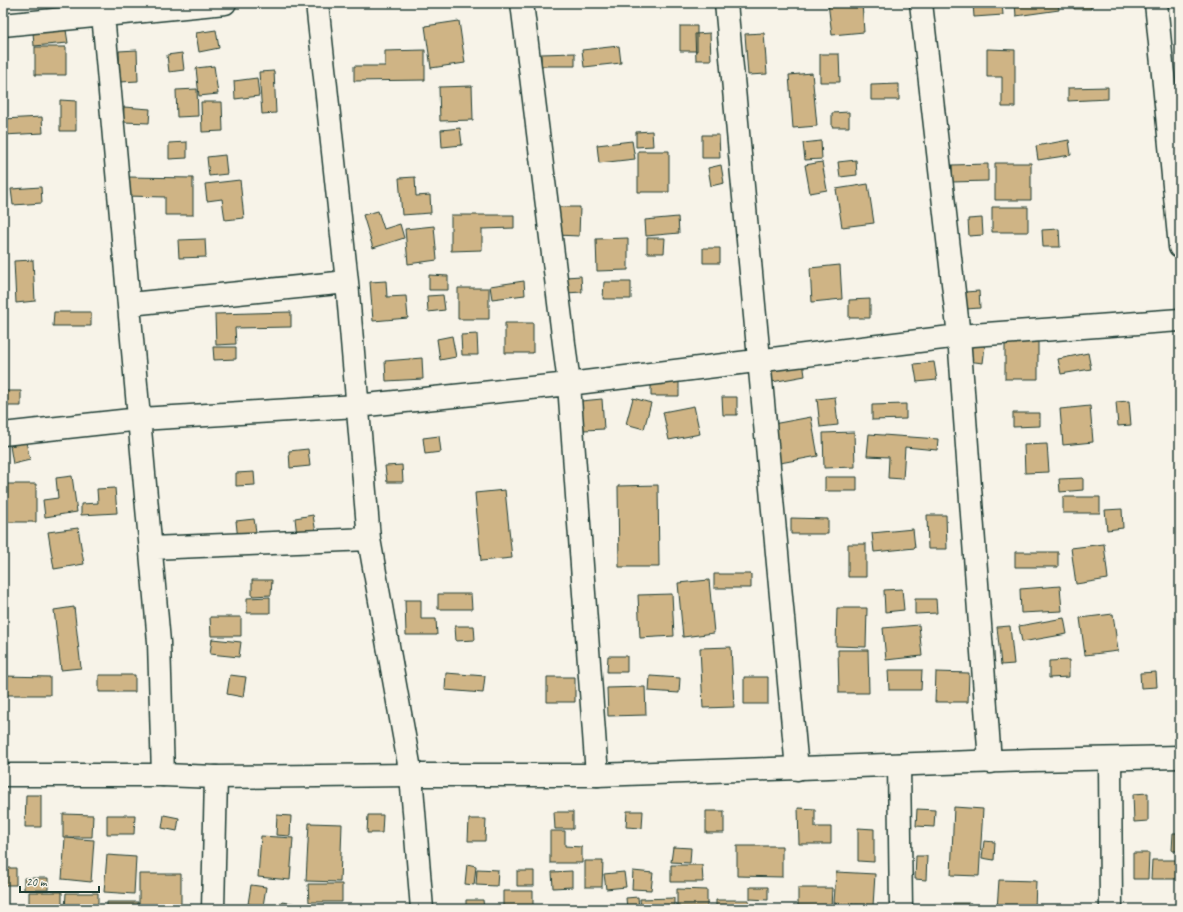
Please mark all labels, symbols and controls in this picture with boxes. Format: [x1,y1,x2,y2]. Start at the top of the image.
scale bar [20,868,99,894]
text: 20 m [26,874,48,890]

